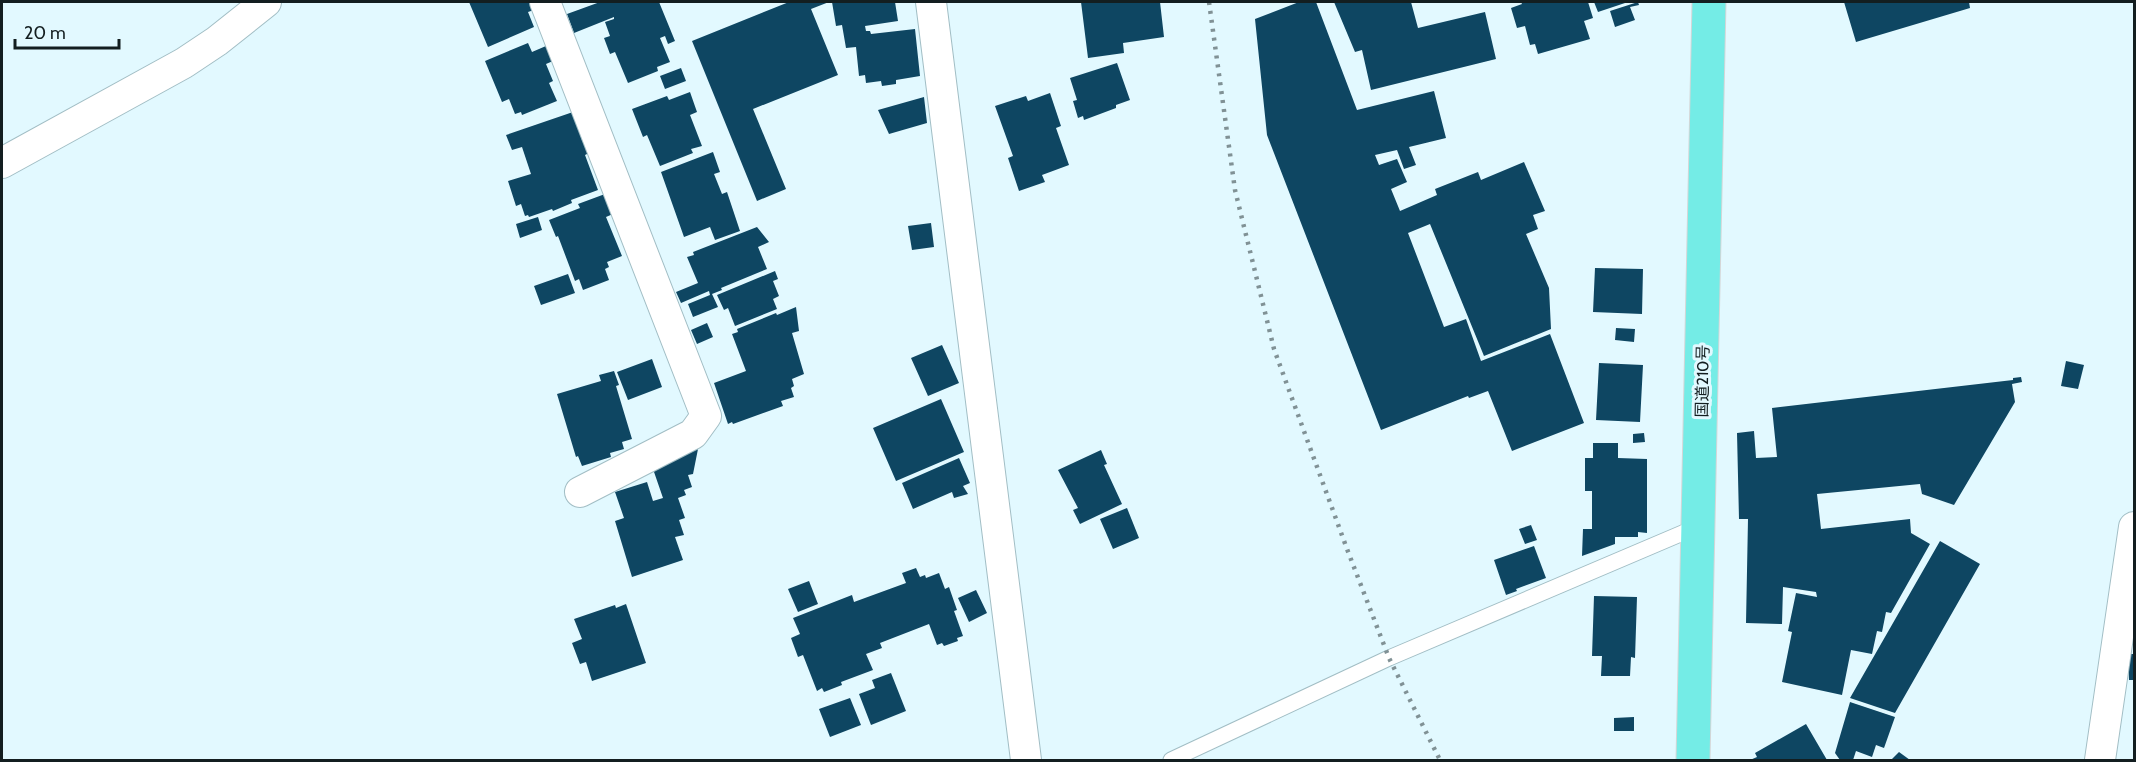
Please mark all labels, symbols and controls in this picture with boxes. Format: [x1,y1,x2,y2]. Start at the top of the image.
scale bar [15,12,118,50]
text: 20 m [24,22,66,44]
street label: 国道210号 [1692,344,1713,418]

